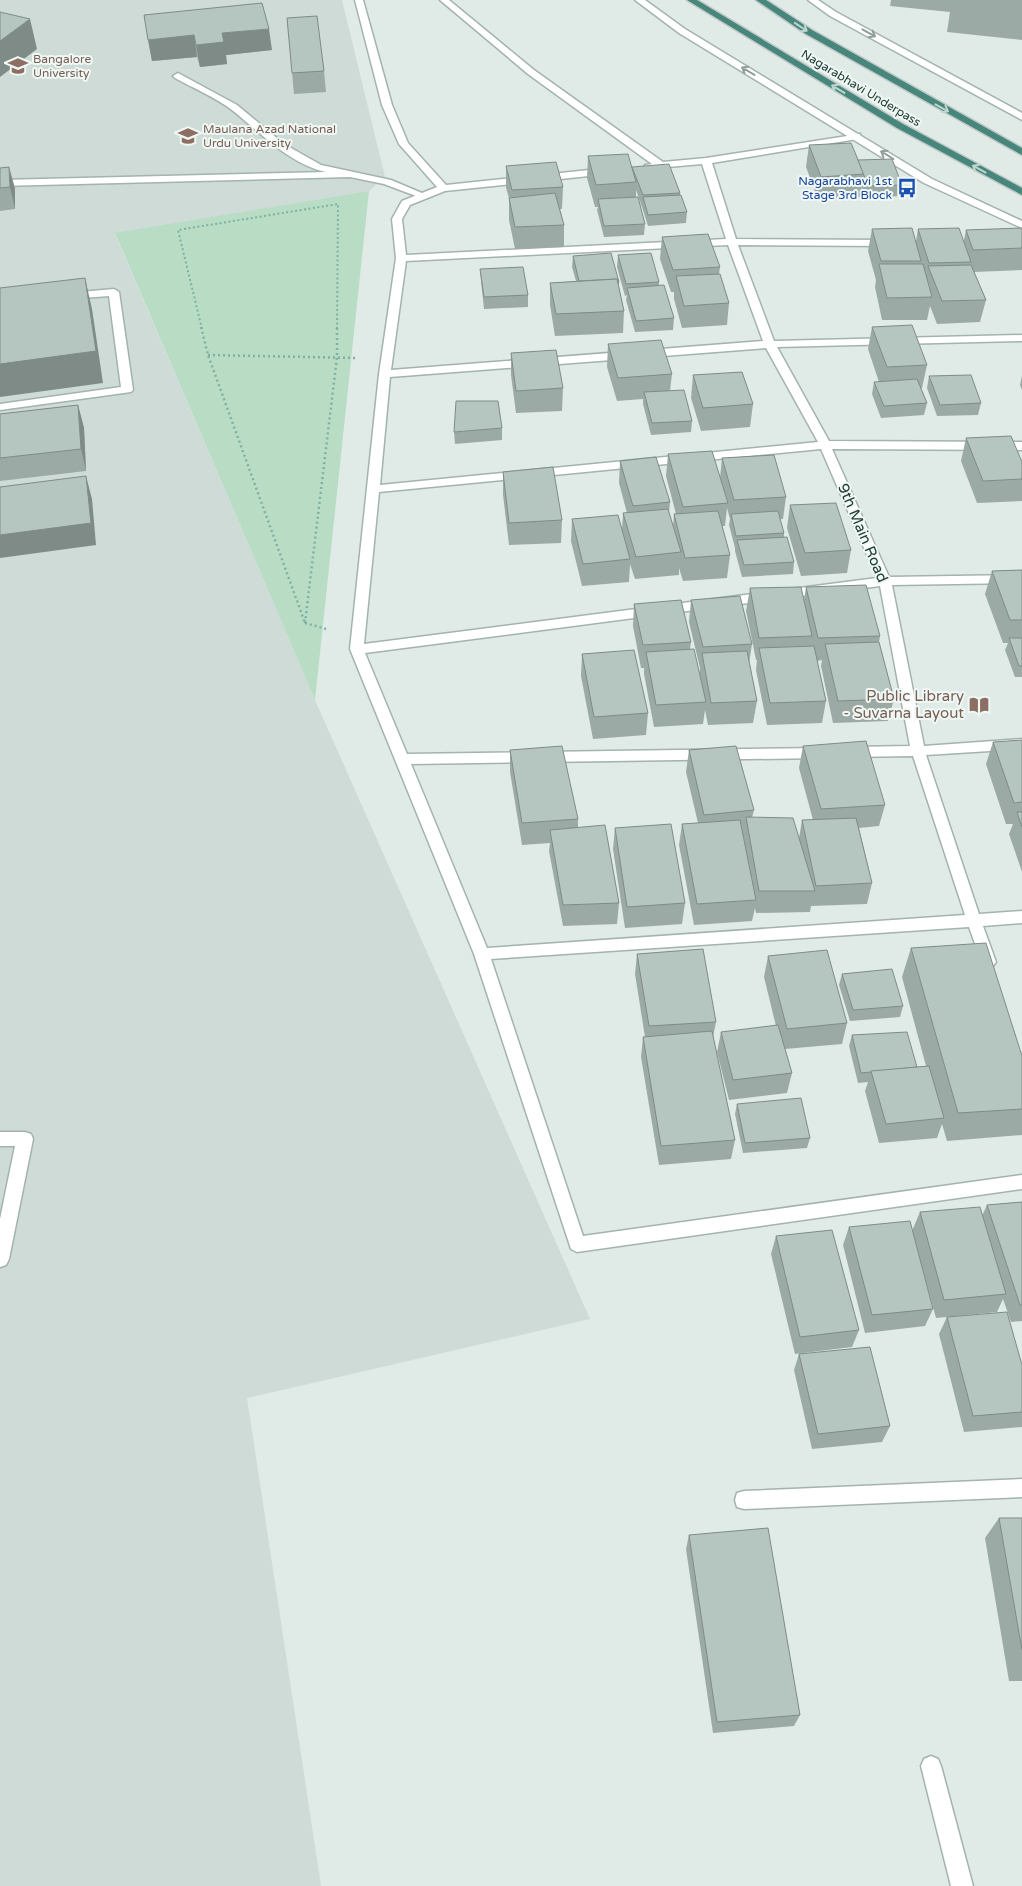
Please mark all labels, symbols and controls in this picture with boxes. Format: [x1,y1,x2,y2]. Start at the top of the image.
one-way arrow [794,22,808,32]
one-way arrow [861,29,876,39]
street label: Nagarabhavi Underpass [799,47,924,129]
place label: Bangalore University [33,52,91,80]
school or university icon: Bangalore University [7,55,29,77]
one-way arrow [741,65,755,75]
one-way arrow [831,83,845,93]
one-way arrow [934,104,949,113]
place label: Maulana Azad National Urdu University [203,122,336,150]
school or university icon: Maulana Azad National Urdu University [177,125,199,147]
one-way arrow [880,150,894,160]
one-way arrow [972,164,987,173]
place label: Nagarabhavi 1st Stage 3rd Block [798,174,892,202]
bus stop icon: Nagarabhavi 1st Stage 3rd Block [896,177,918,199]
street label: 9th Main Road [834,481,892,585]
place label: Public Library - Suvarna Layout [843,687,964,722]
library icon: Public Library - Suvarna Layout [968,694,990,716]

